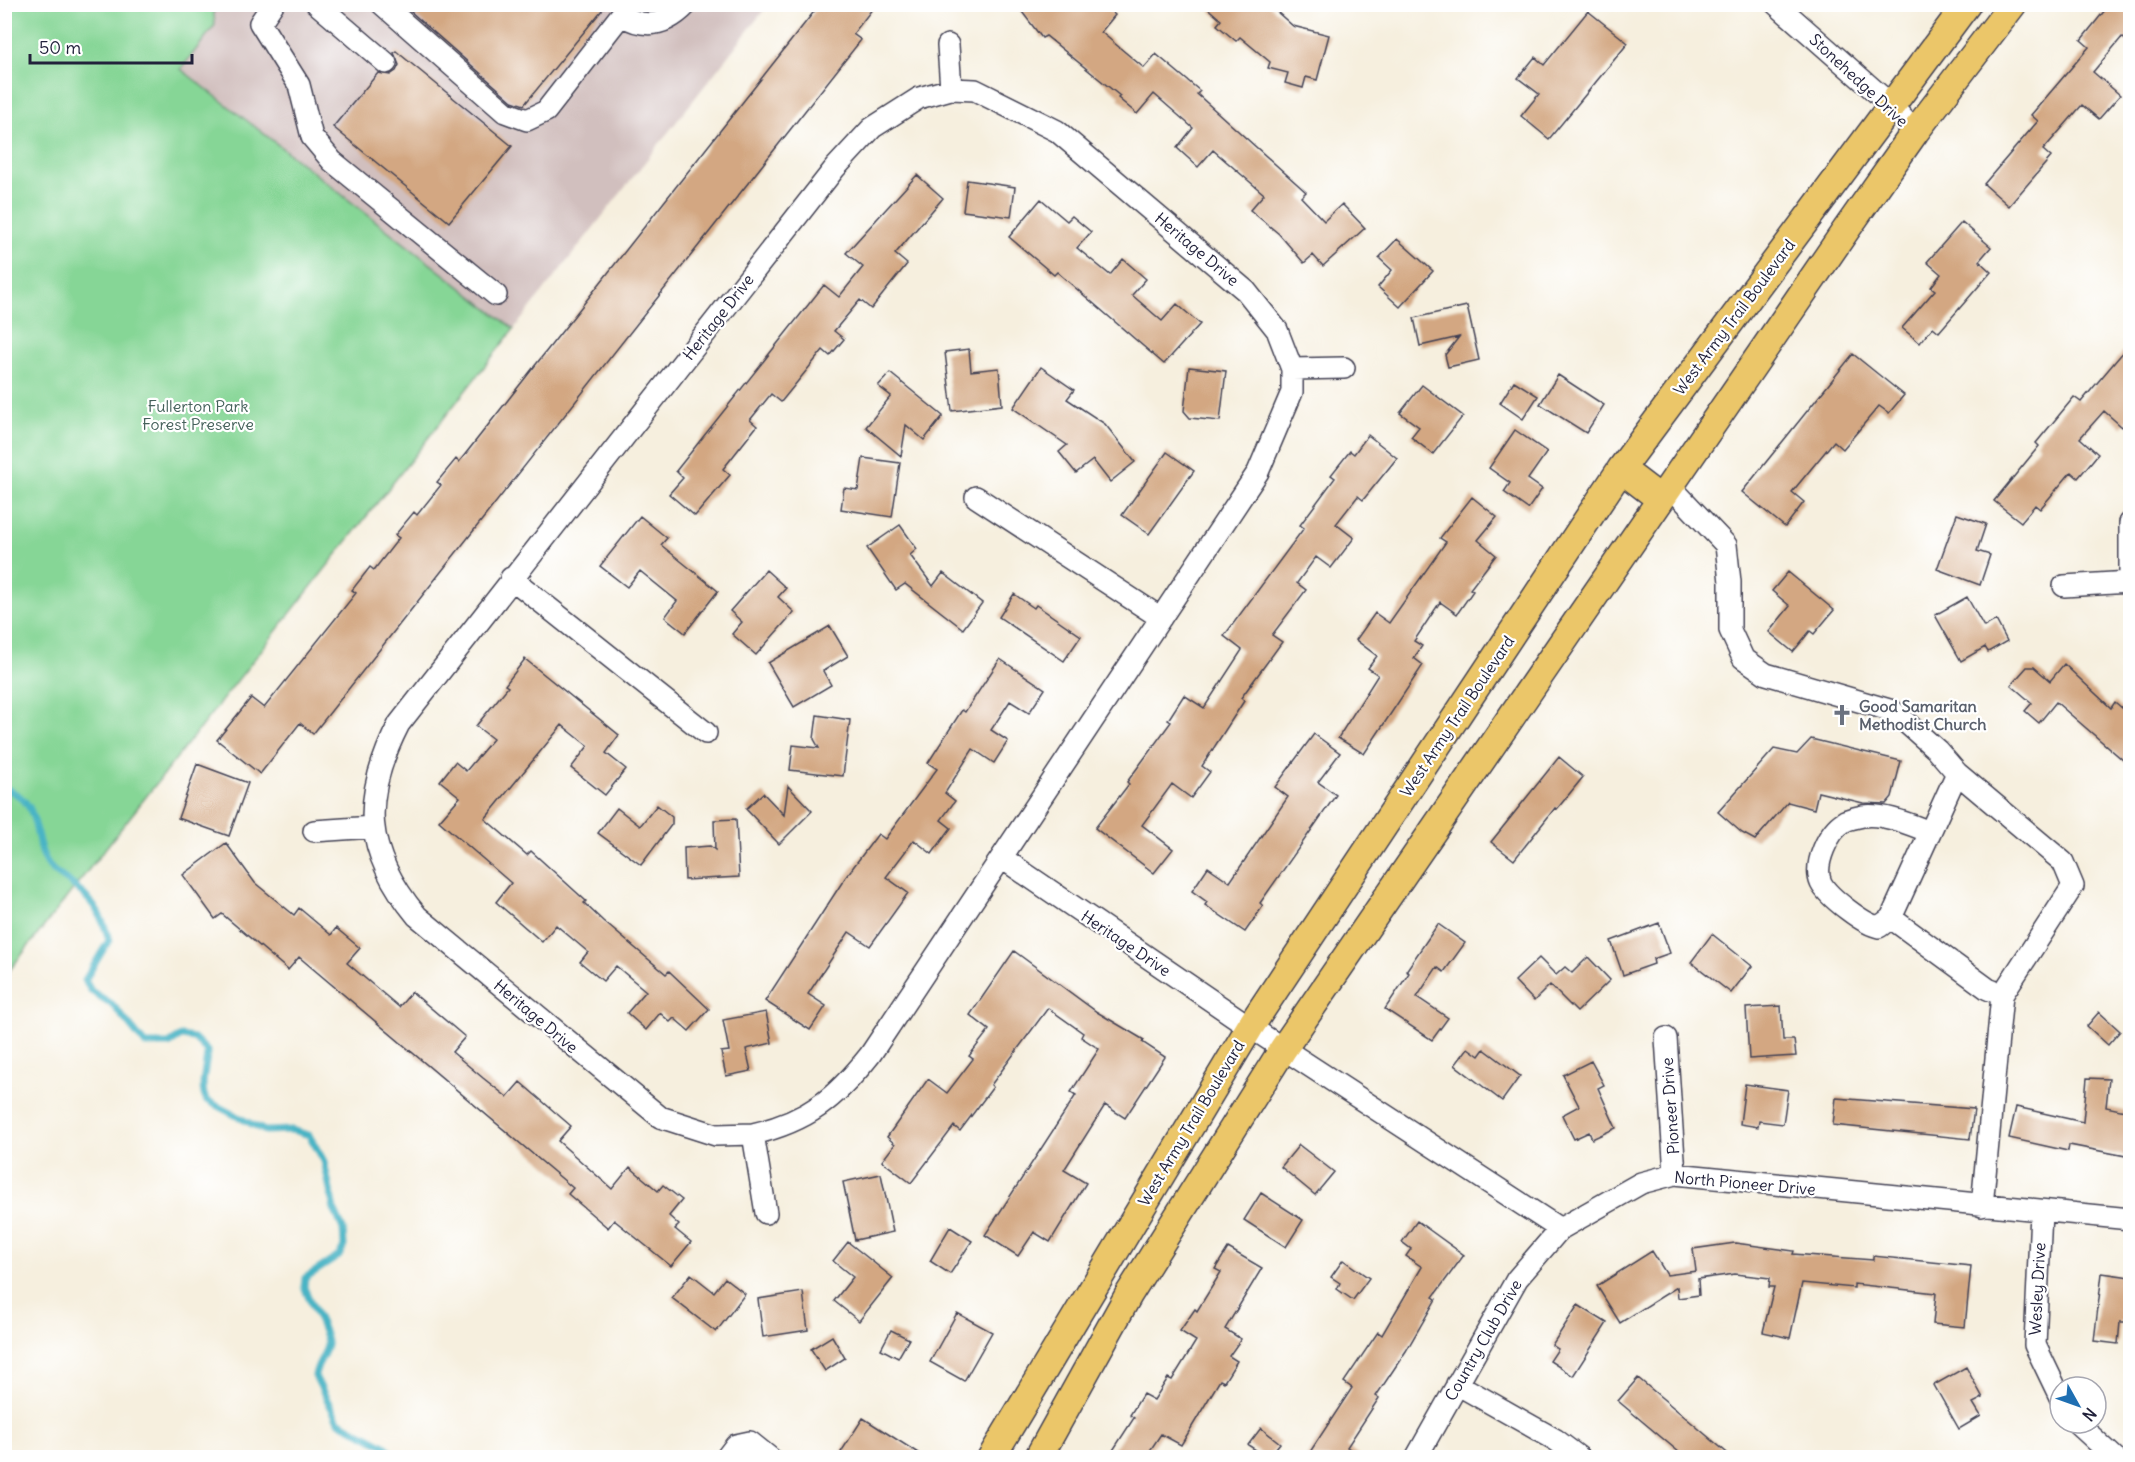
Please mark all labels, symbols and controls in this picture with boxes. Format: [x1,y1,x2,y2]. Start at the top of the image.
scale bar [30,27,192,65]
street label: Stonehedge Drive [1806,29,1912,131]
text: 50 m [39,36,81,59]
street label: Heritage Drive [1151,208,1243,290]
street label: West Army Trail Boulevard [1669,235,1799,399]
street label: Heritage Drive [678,270,758,364]
park label: Fullerton Park Forest Preserve [142,396,254,434]
street label: West Army Trail Boulevard [1396,632,1518,800]
place label: Good Samaritan Methodist Church [1859,696,1986,734]
church icon: Good Samaritan Methodist Church [1830,703,1854,727]
street label: Heritage Drive [1077,906,1175,980]
street label: Heritage Drive [490,975,582,1057]
street label: West Army Trail Boulevard [1133,1036,1249,1210]
street label: Pioneer Drive [1657,1057,1683,1155]
street label: North Pioneer Drive [1674,1167,1816,1199]
street label: Wesley Drive [2025,1242,2049,1336]
street label: Country Club Drive [1440,1276,1526,1404]
north arrow [2048,1375,2108,1435]
text: N [2078,1404,2101,1425]

